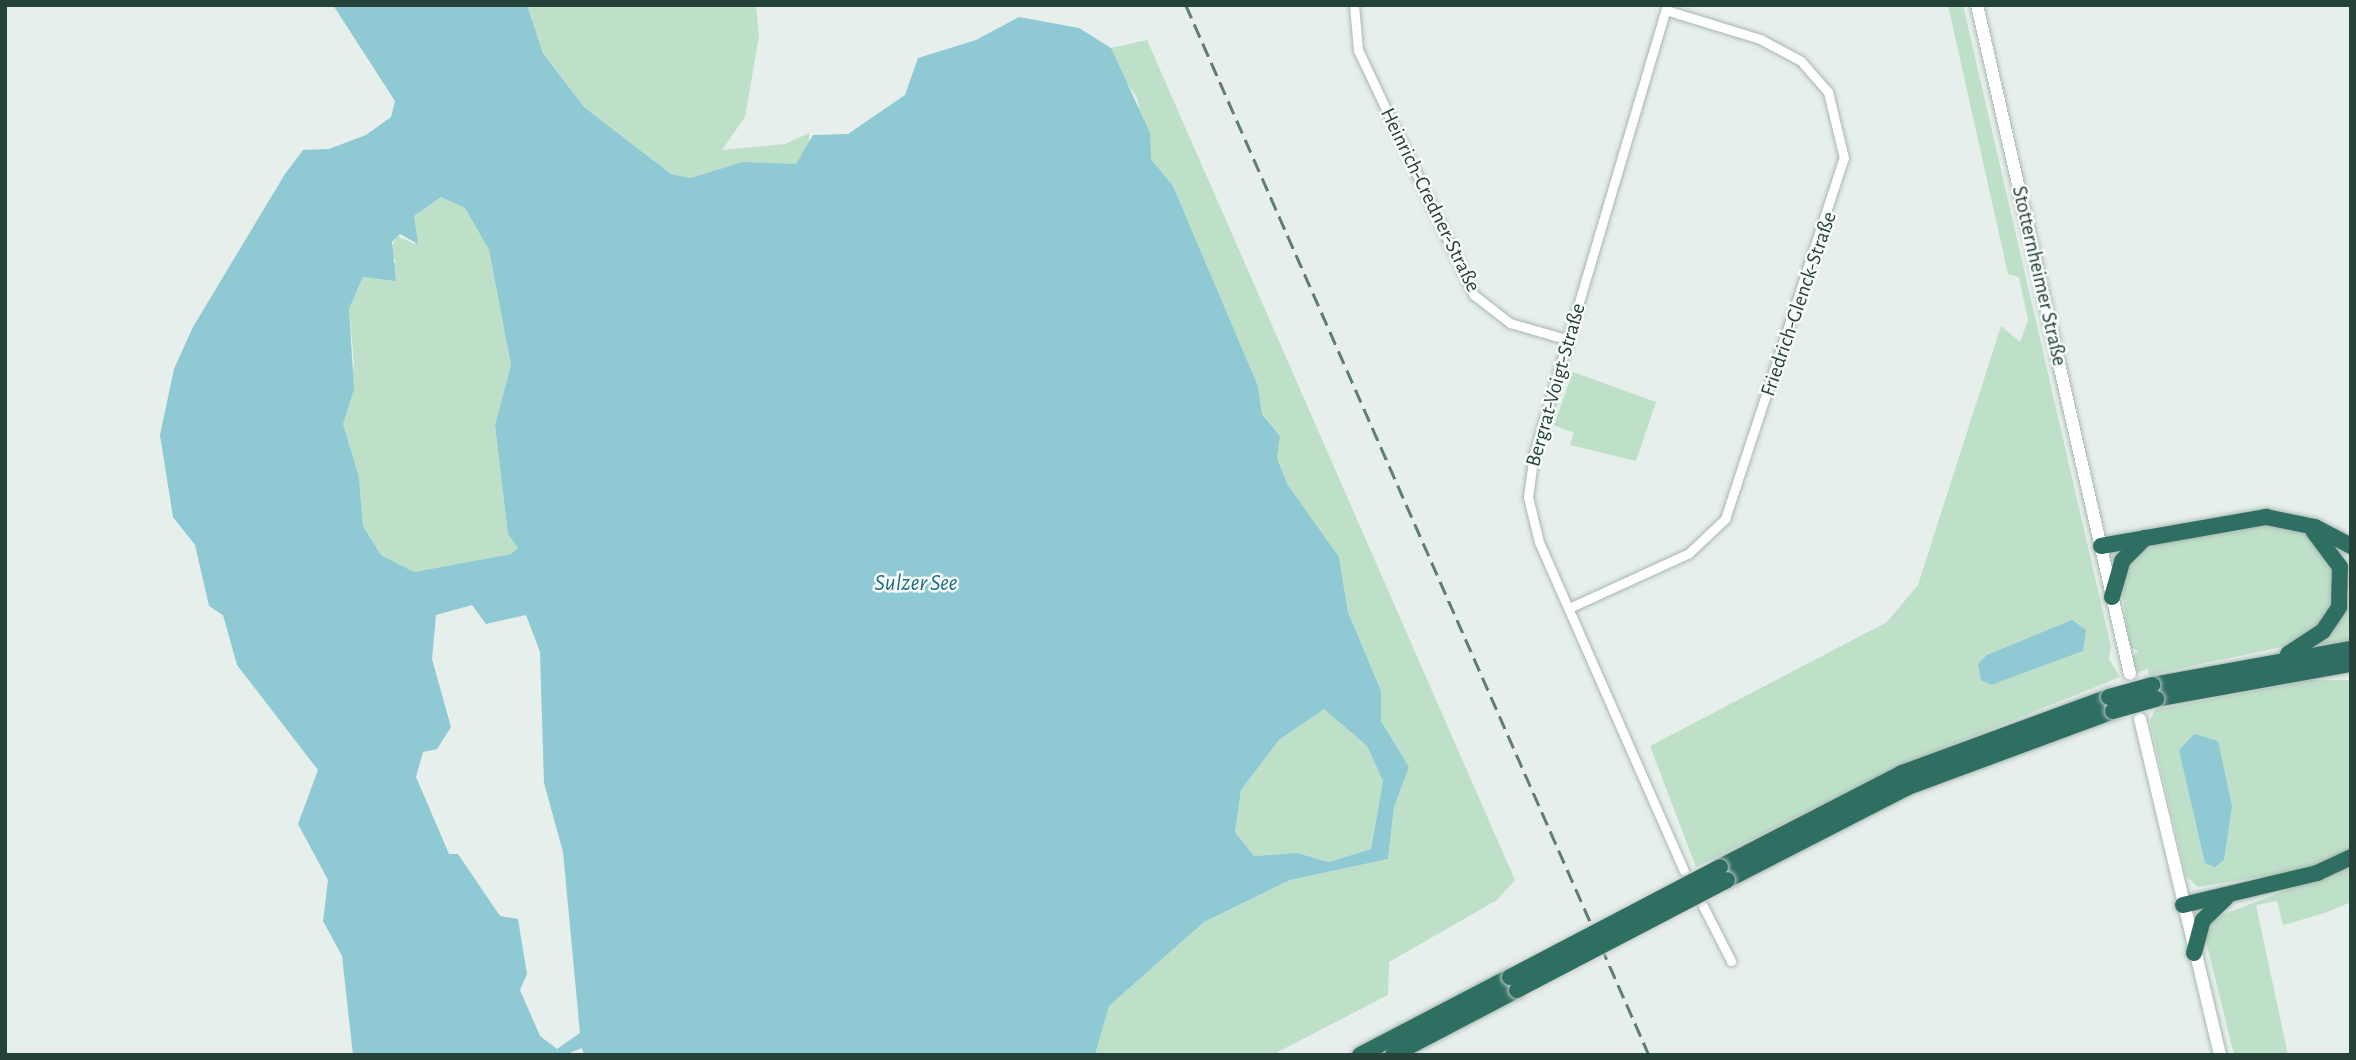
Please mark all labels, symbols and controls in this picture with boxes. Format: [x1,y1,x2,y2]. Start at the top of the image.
street label: Heinrich-Credner-Straße [1374,104,1486,296]
street label: Stotternheimer Straße [2006,184,2072,368]
street label: Friedrich-Glenck-Straße [1756,208,1842,400]
street label: Bergrat-Voigt-Straße [1521,300,1591,470]
water label: Sulzer See [874,570,958,598]

